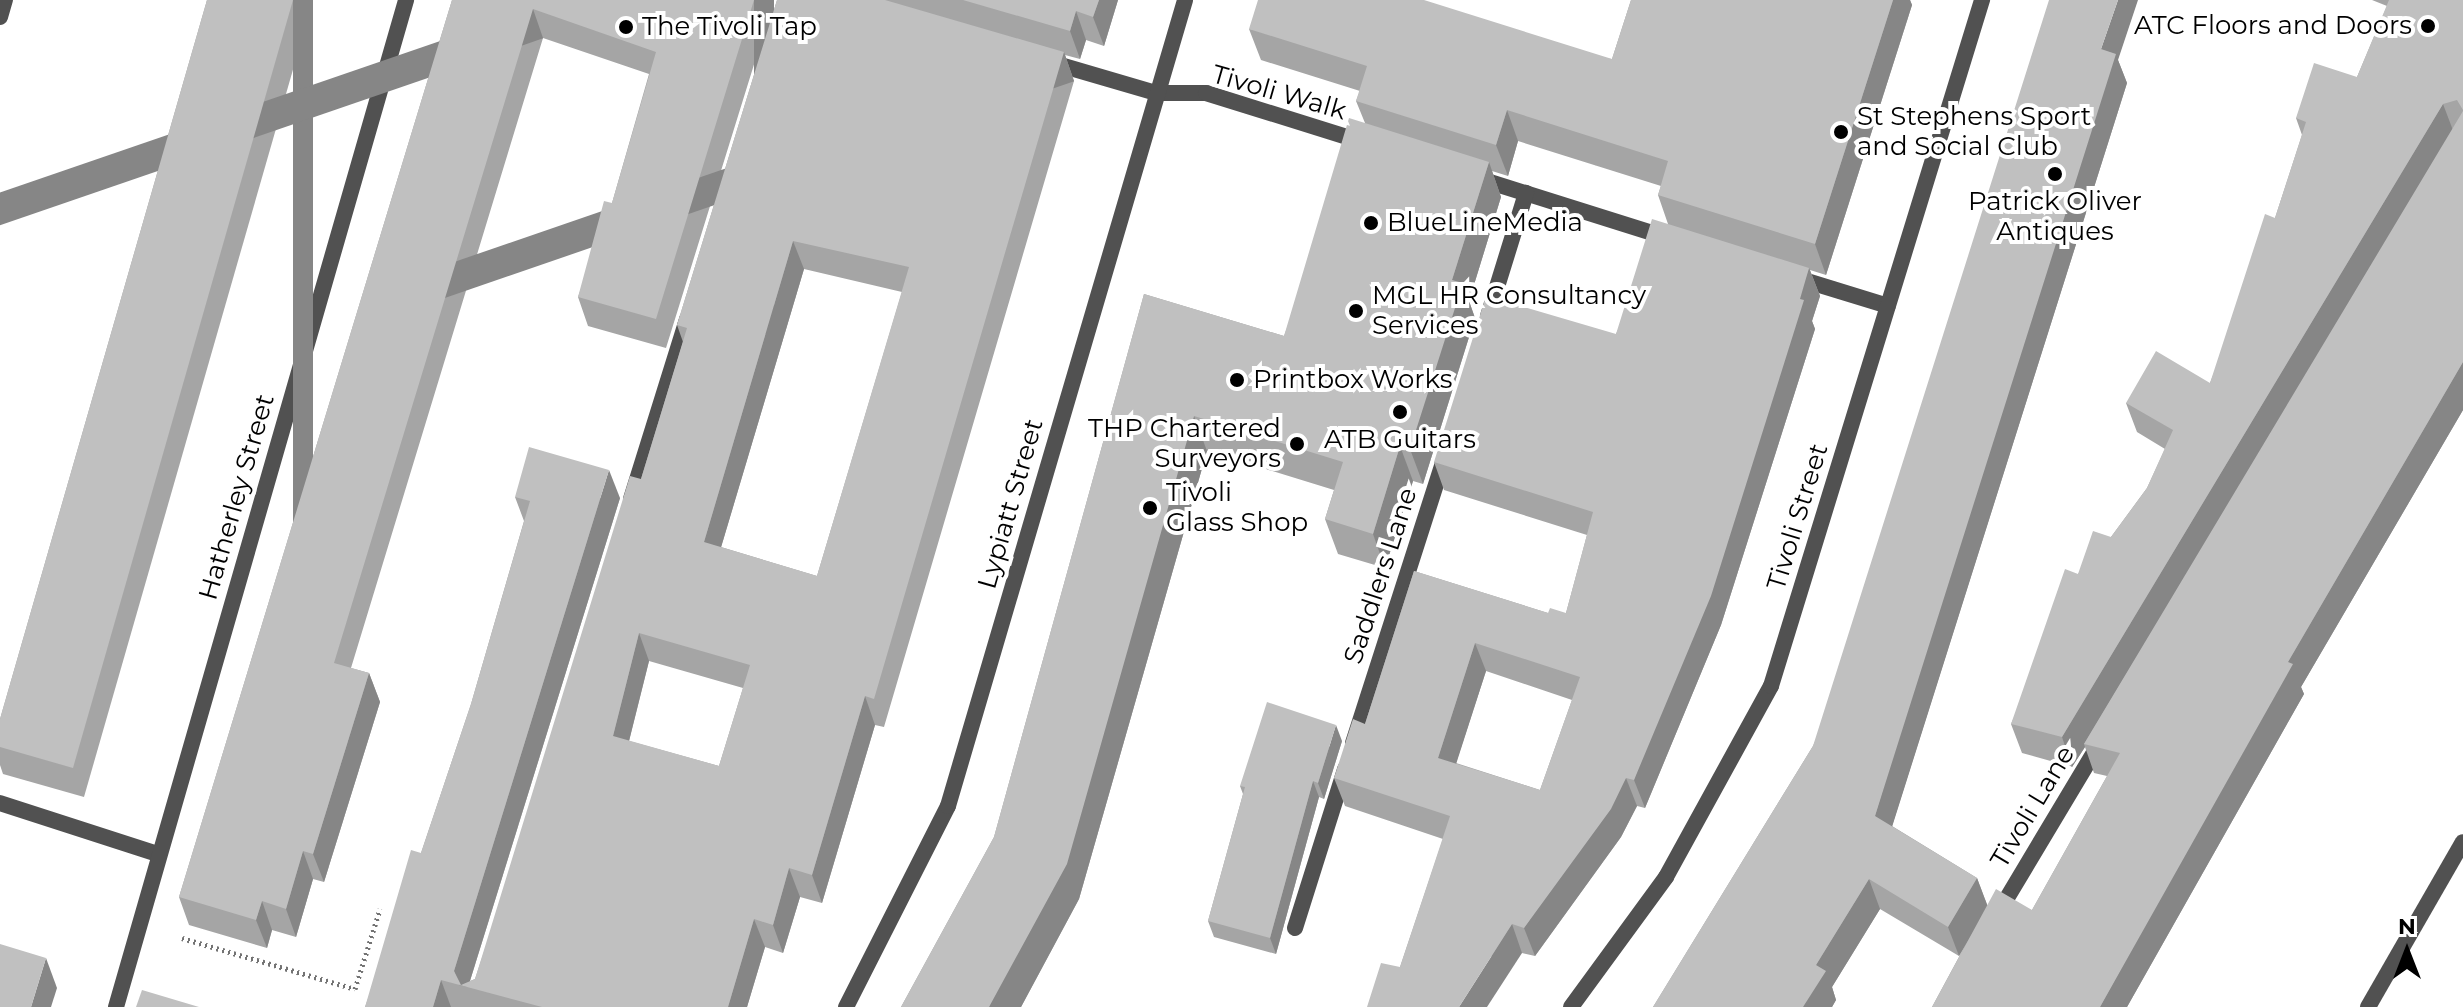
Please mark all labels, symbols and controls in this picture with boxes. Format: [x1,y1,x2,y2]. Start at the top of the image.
place label: ATC Floors and Doors [2134,10,2412,42]
place label: The Tivoli Tap [642,11,817,43]
marker: ATC Floors and Doors [2419,17,2437,35]
marker: The Tivoli Tap [617,18,635,36]
street label: Tivoli Walk [1208,59,1350,127]
place label: St Stephens Sport and Social Club [1857,101,2091,162]
marker: St Stephens Sport and Social Club [1832,123,1850,141]
marker: Patrick Oliver Antiques [2046,165,2064,183]
place label: Patrick Oliver Antiques [1968,186,2142,248]
place label: BlueLineMedia [1387,207,1583,239]
marker: BlueLineMedia [1362,214,1380,232]
place label: MGL HR Consultancy Services [1372,280,1646,342]
marker: MGL HR Consultancy Services [1347,302,1365,320]
place label: Printbox Works [1253,364,1452,396]
marker: Printbox Works [1228,371,1246,389]
street label: Hatherley Street [193,391,281,603]
marker: ATB Guitars [1391,403,1409,421]
place label: THP Chartered Surveyors [1088,413,1281,474]
street label: Lypiatt Street [972,415,1050,593]
place label: ATB Guitars [1324,424,1476,456]
marker: THP Chartered Surveyors [1288,435,1306,453]
street label: Tivoli Street [1761,440,1835,594]
place label: Tivoli Glass Shop [1166,477,1308,538]
street label: Saddlers Lane [1338,484,1424,668]
marker: Tivoli Glass Shop [1141,499,1159,517]
street label: Tivoli Lane [1984,740,2082,874]
north arrow [2367,911,2447,991]
text: N [2398,913,2416,940]

